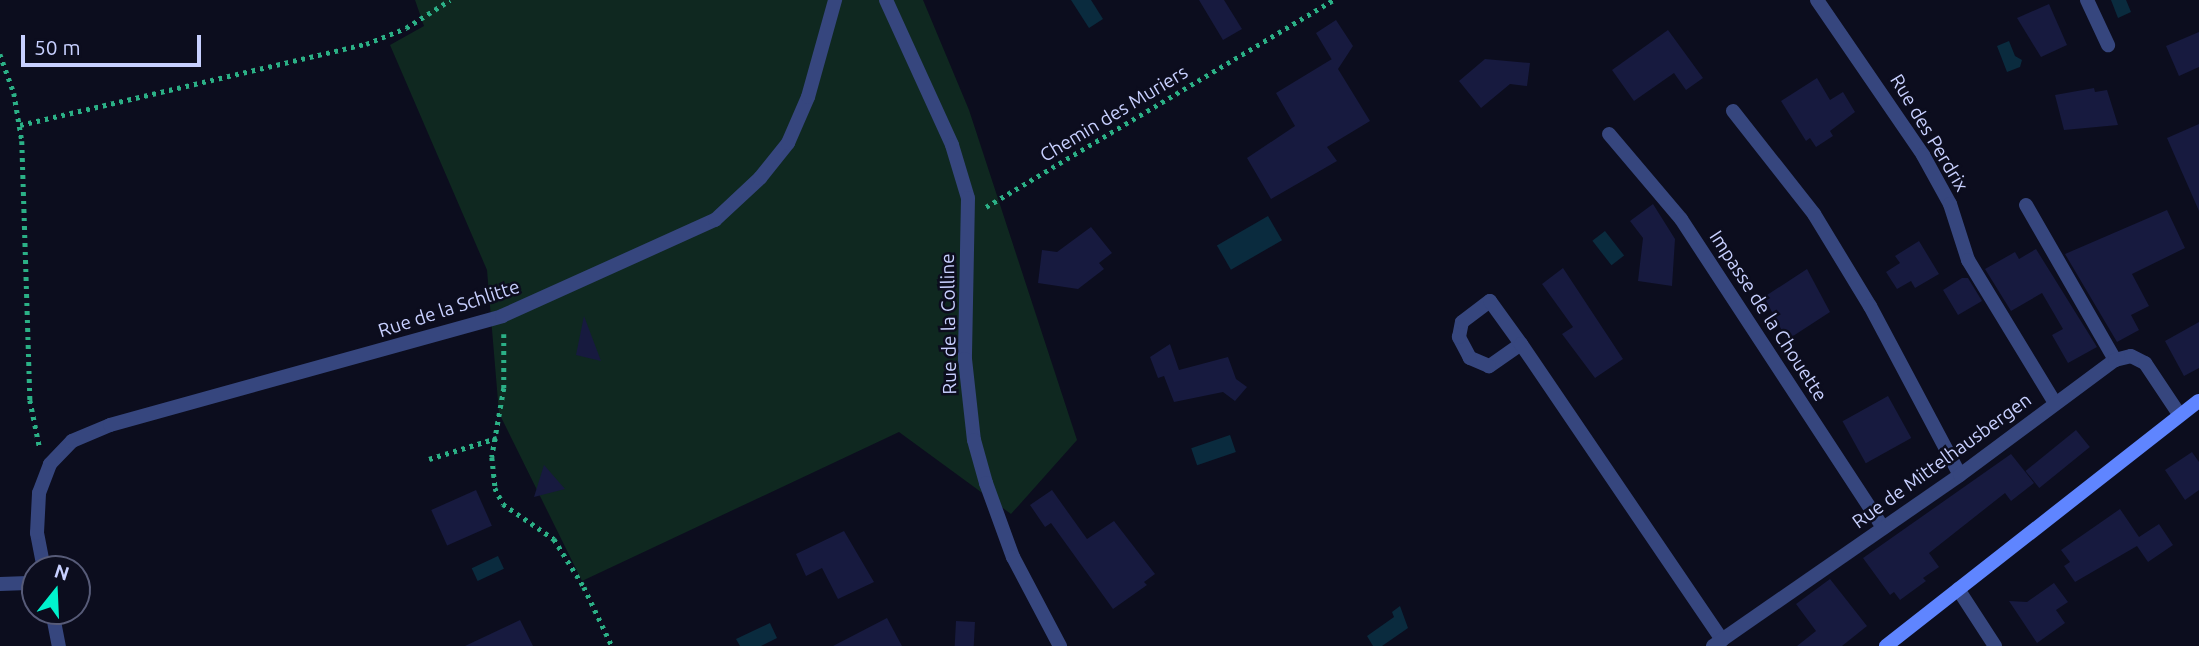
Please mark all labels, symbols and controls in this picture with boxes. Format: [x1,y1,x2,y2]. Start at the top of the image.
scale bar [24,21,205,65]
text: 50 m [34,35,81,59]
street label: Chemin des Muriers [1036,61,1192,167]
street label: Rue des Perdrix [1885,70,1973,196]
street label: Impasse de la Chouette [1704,226,1832,406]
street label: Rue de la Colline [936,253,962,395]
street label: Rue de la Schlitte [375,275,523,343]
street label: Rue de Mittelhausbergen [1848,388,2036,534]
north arrow [21,555,91,625]
text: N [52,559,72,585]

